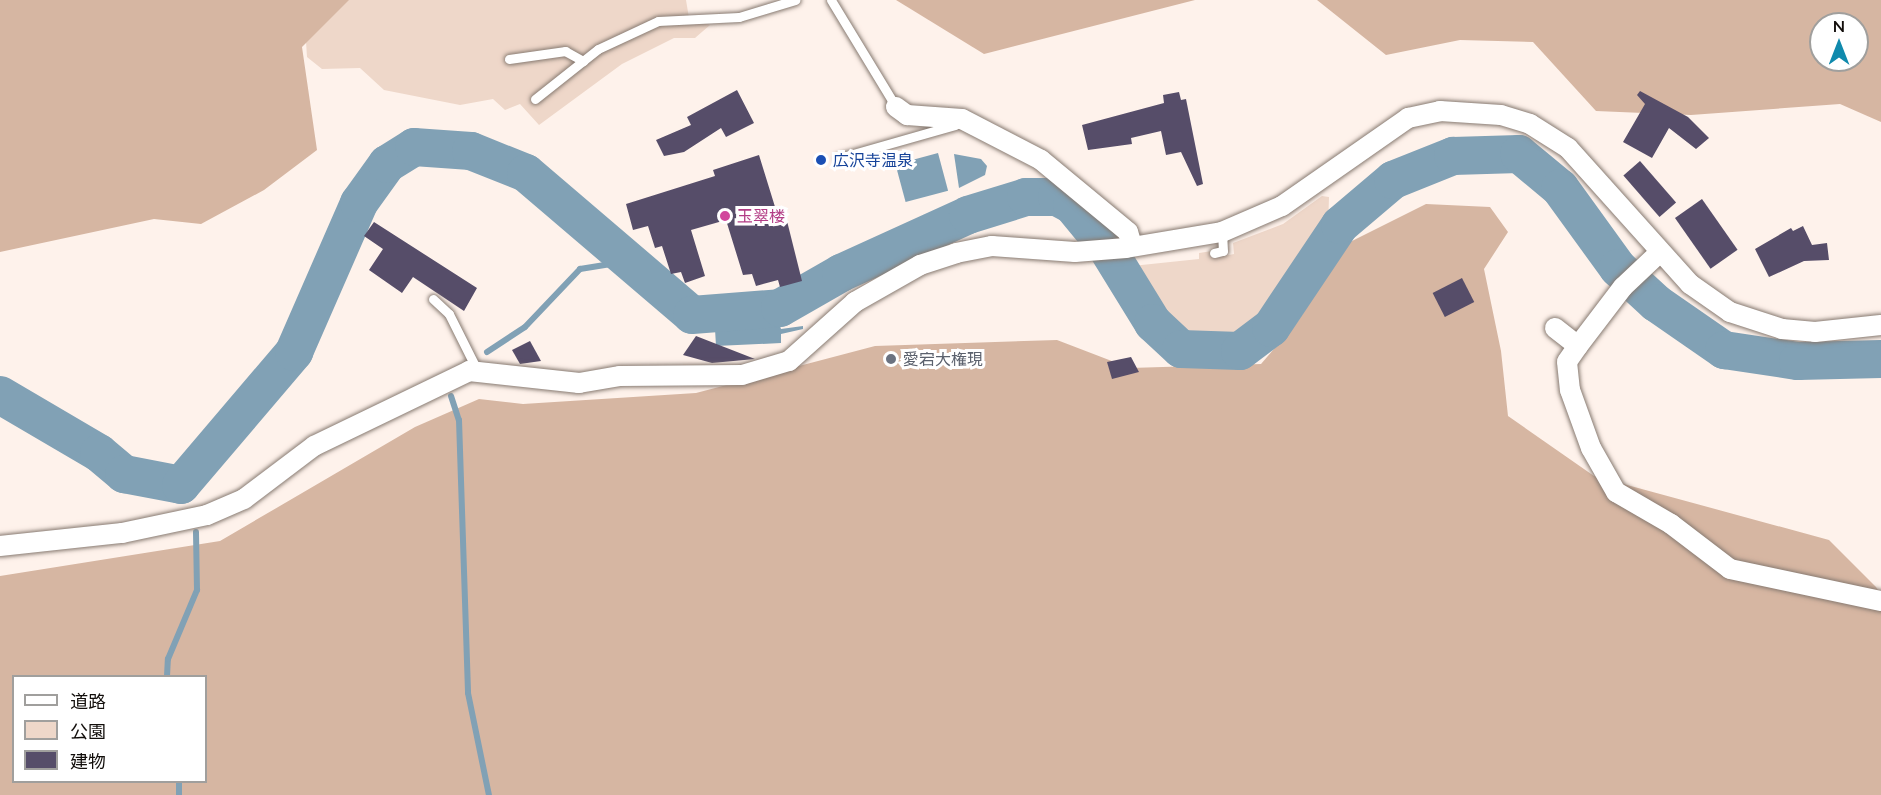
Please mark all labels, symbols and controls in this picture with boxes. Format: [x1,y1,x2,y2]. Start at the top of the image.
north arrow [1809,12,1869,72]
text: N [1833,16,1845,35]
place label: 広沢寺温泉 [833,150,913,170]
marker: 広沢寺温泉 [814,153,828,167]
place label: 玉翠楼 [737,206,785,226]
marker: 玉翠楼 [718,209,732,223]
place label: 愛宕大権現 [903,349,983,369]
marker: 愛宕大権現 [884,352,898,366]
legend [12,675,207,783]
text: 道路 [70,690,106,712]
text: 公園 [70,720,106,742]
text: 建物 [70,750,106,772]

